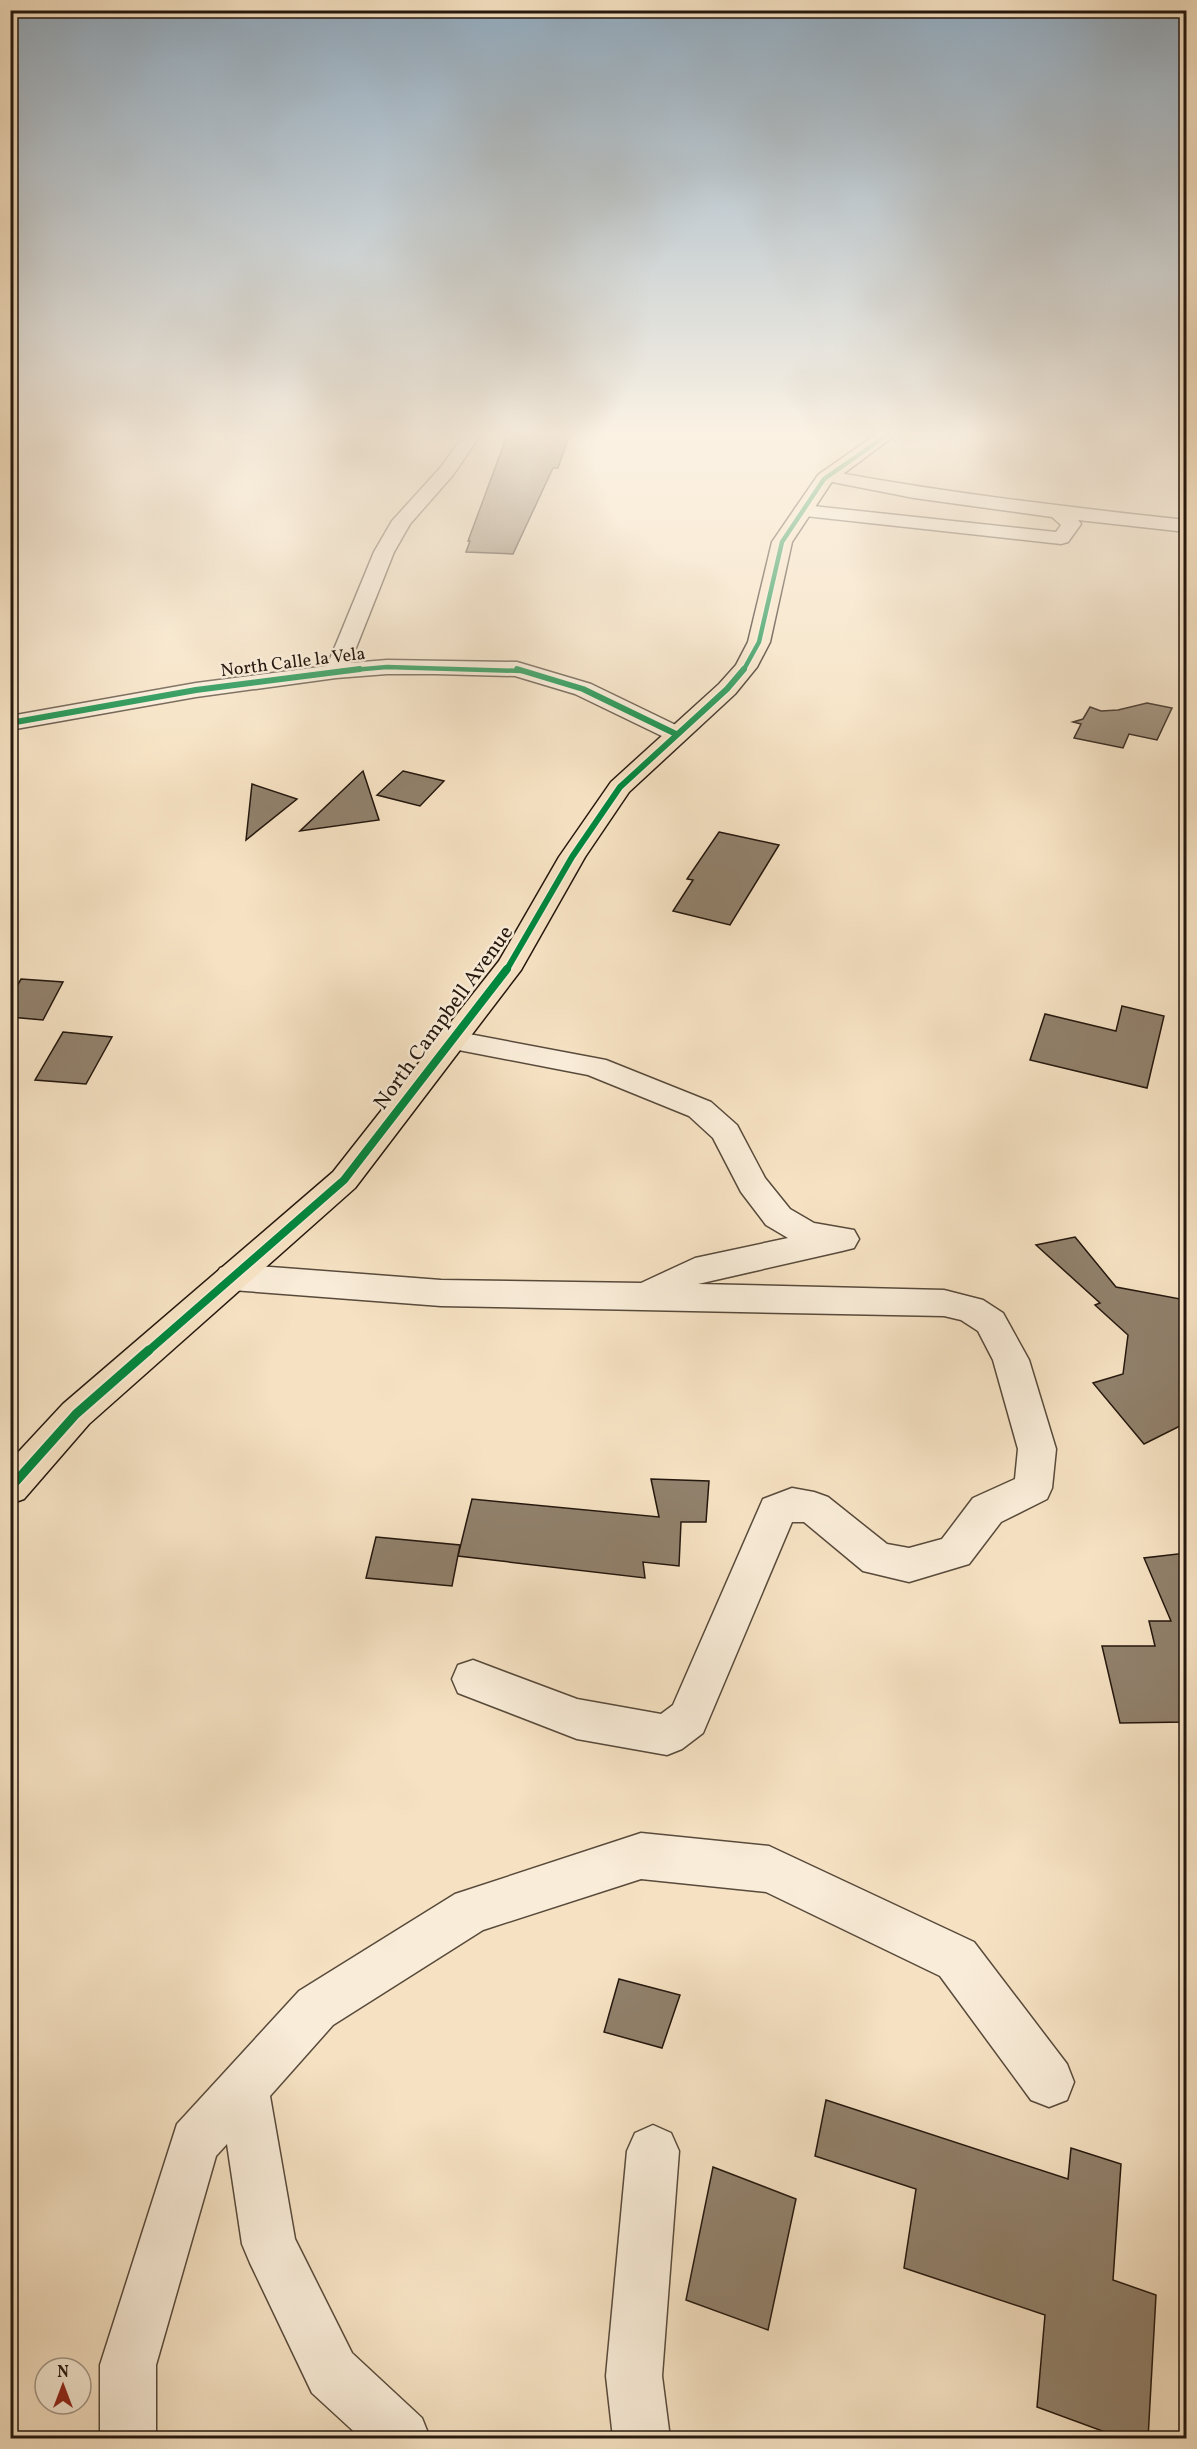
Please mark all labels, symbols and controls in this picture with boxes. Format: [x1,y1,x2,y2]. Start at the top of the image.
street label: North Calle la Vela [219,642,367,684]
street label: North Campbell Avenue [367,920,521,1116]
north arrow [33,2356,93,2416]
text: N [57,2362,69,2384]

